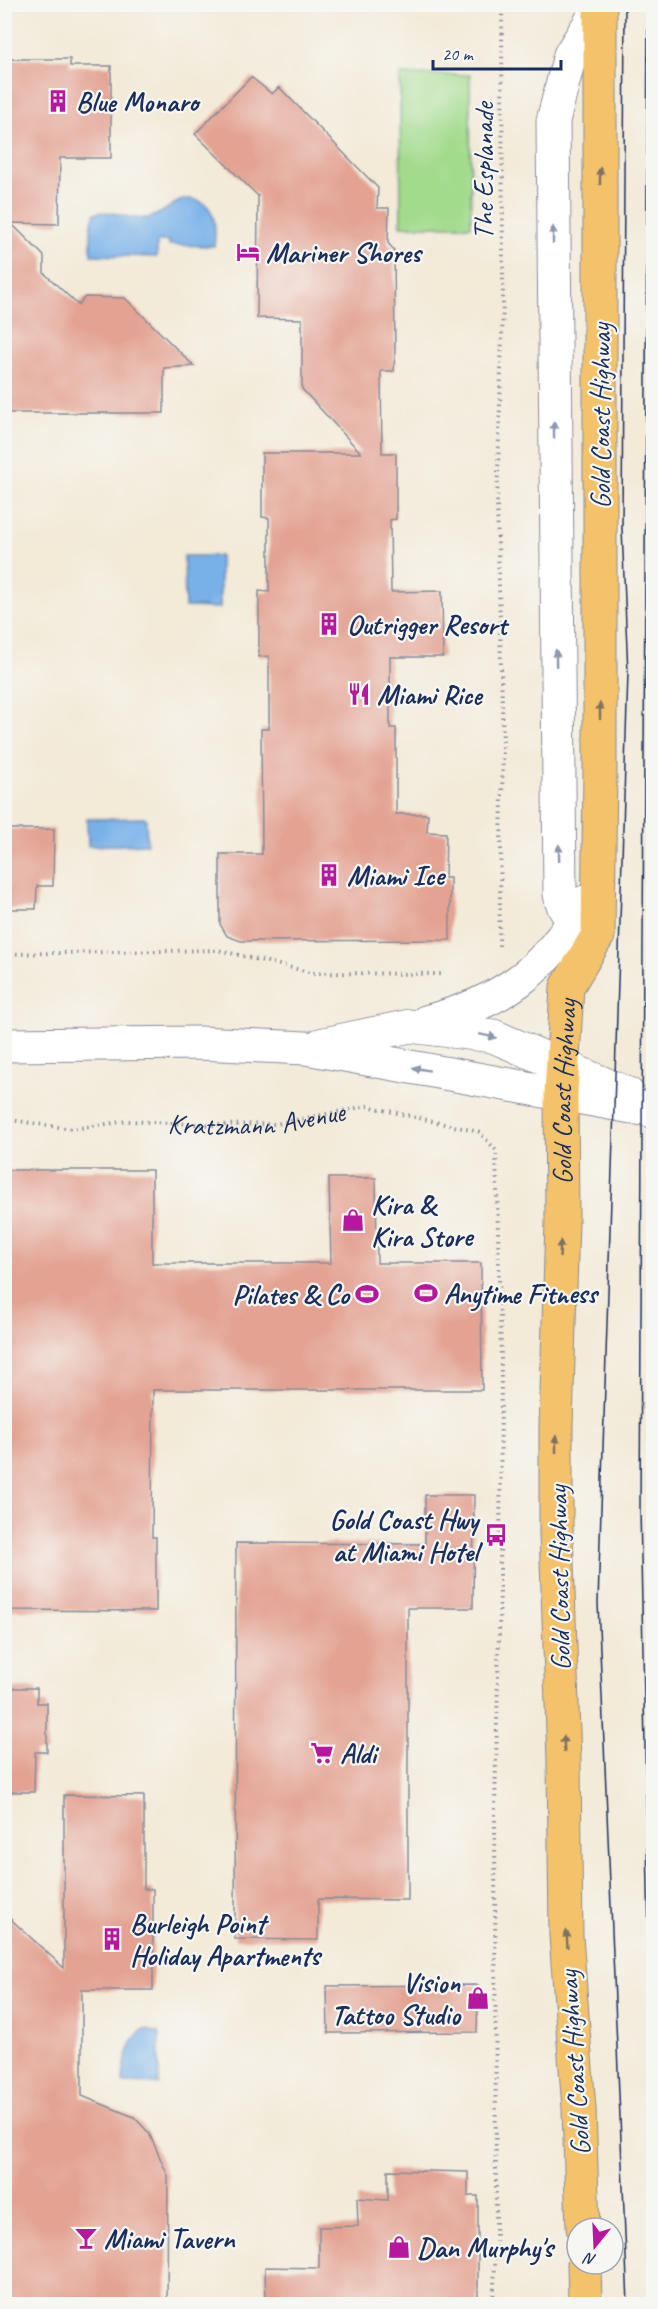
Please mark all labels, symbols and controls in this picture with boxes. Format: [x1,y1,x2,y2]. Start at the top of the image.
scale bar [433,33,560,71]
text: 20 m [442,43,475,65]
place label: Blue Monaro [76,84,201,119]
building icon: Blue Monaro [45,88,71,114]
street label: The Esplanade [466,100,501,240]
one-way arrow [595,167,605,186]
one-way arrow [548,225,558,244]
place label: Mariner Shores [266,235,424,270]
hotel icon: Mariner Shores [235,239,261,265]
street label: Gold Coast Highway [583,321,618,509]
one-way arrow [549,420,559,439]
place label: Outrigger Resort [347,607,510,642]
building icon: Outrigger Resort [316,611,342,637]
one-way arrow [551,648,561,667]
place label: Miami Rice [377,677,484,712]
restaurant icon: Miami Rice [346,681,372,707]
one-way arrow [595,701,605,720]
one-way arrow [554,843,564,862]
place label: Miami Ice [347,858,446,893]
building icon: Miami Ice [316,862,342,888]
street label: Gold Coast Highway [543,996,584,1185]
one-way arrow [478,1031,497,1041]
one-way arrow [411,1065,430,1074]
street label: Kratzmann Avenue [167,1093,349,1143]
place label: Kira & Kira Store [371,1187,475,1254]
shop icon: Kira & Kira Store [340,1207,366,1233]
one-way arrow [556,1239,565,1258]
place label: Anytime Fitness [444,1276,600,1312]
place label: Pilates & Co [232,1277,351,1312]
sports icon: Anytime Fitness [413,1280,439,1306]
sports icon: Pilates & Co [354,1281,380,1307]
one-way arrow [551,1435,561,1454]
street label: Gold Coast Highway [540,1483,578,1671]
place label: Gold Coast Hwy at Miami Hotel [329,1502,484,1569]
bus stop icon: Gold Coast Hwy at Miami Hotel [483,1522,509,1548]
one-way arrow [559,1735,568,1754]
place label: Aldi [340,1736,380,1771]
supermarket icon: Aldi [309,1740,335,1766]
place label: Burleigh Point Holiday Apartments [130,1906,323,1973]
building icon: Burleigh Point Holiday Apartments [99,1926,125,1952]
one-way arrow [562,1929,571,1948]
place label: Vision Tattoo Studio [331,1965,462,2032]
street label: Gold Coast Highway [550,1967,598,2157]
shop icon: Vision Tattoo Studio [465,1985,491,2011]
north arrow [565,2216,625,2276]
place label: Miami Tavern [104,2221,236,2256]
bar icon: Miami Tavern [73,2225,99,2251]
place label: Dan Murphy's [417,2230,556,2266]
shop icon: Dan Murphy's [386,2234,412,2260]
text: N [580,2247,598,2270]

